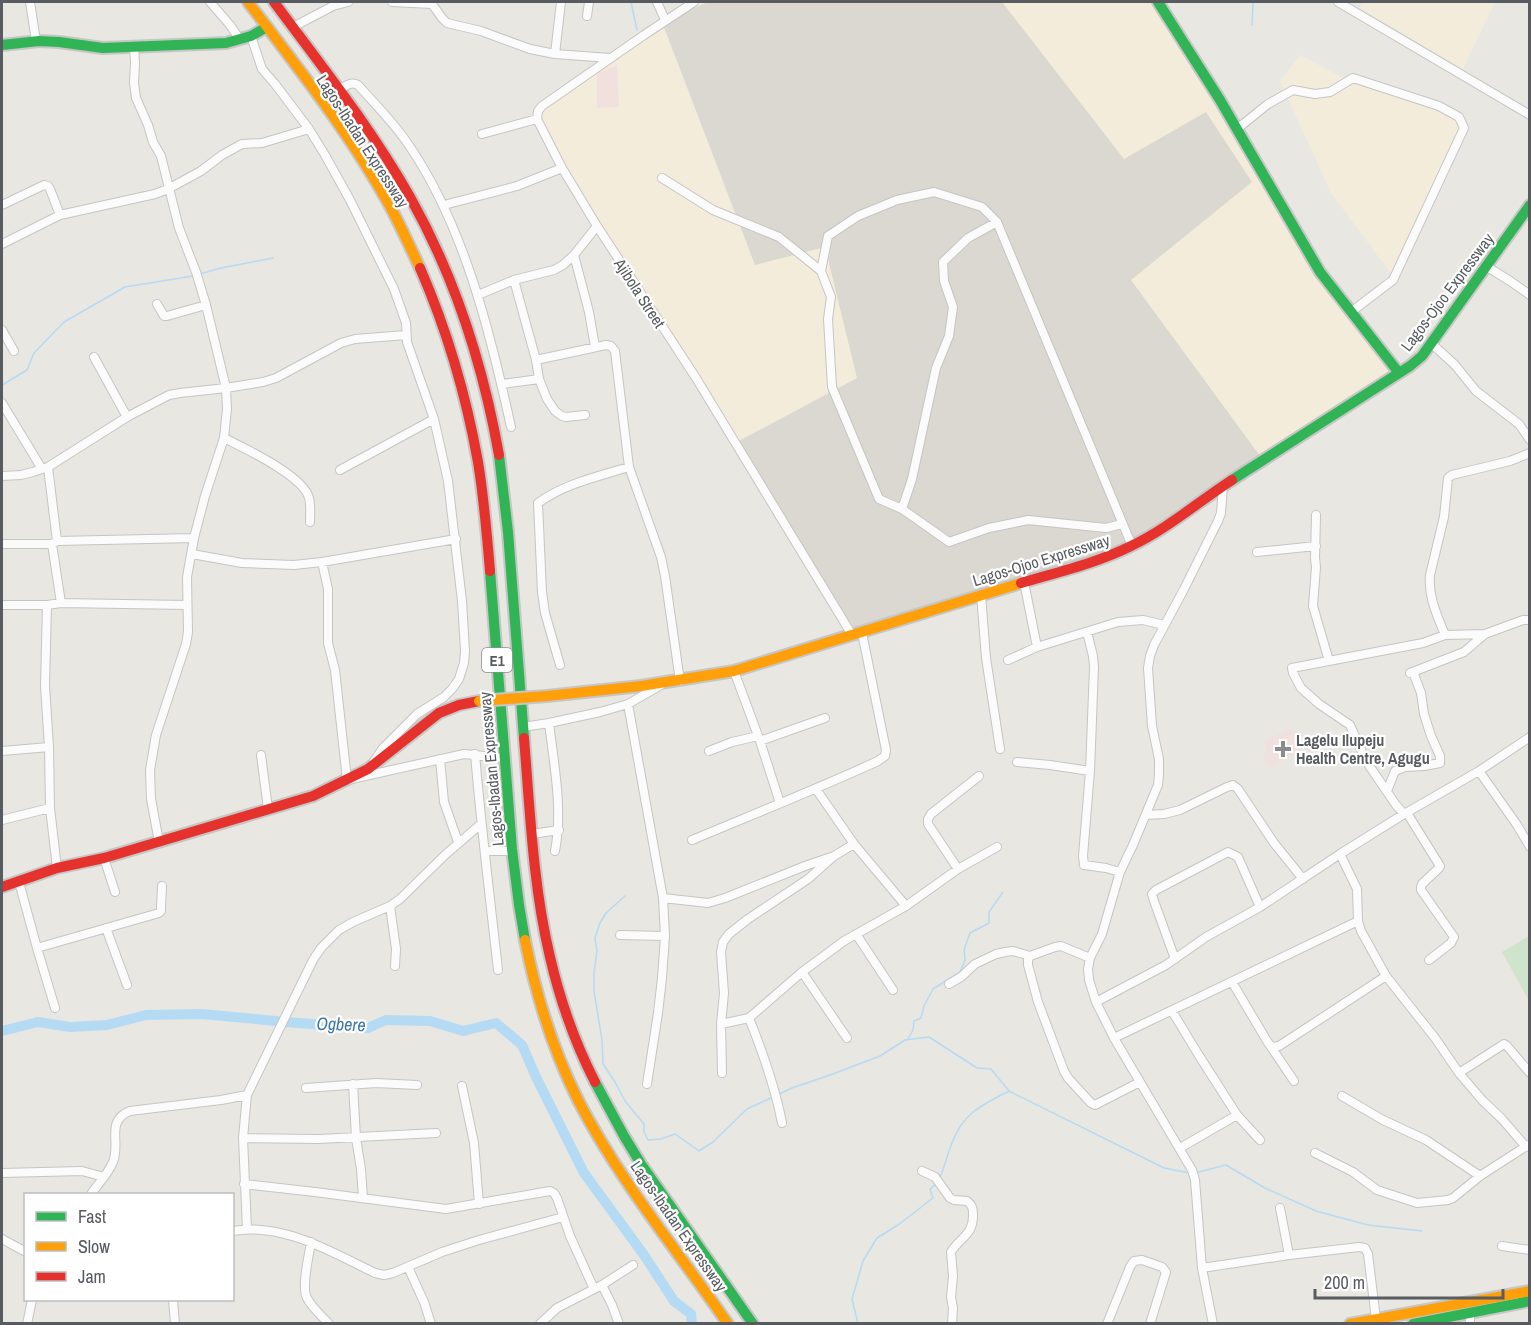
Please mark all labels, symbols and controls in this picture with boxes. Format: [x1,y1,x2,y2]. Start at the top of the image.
street label: Lagos-Ibadan Expressway [312,70,415,212]
street label: Lagos-Ojoo Expressway [1395,228,1499,355]
street label: Ajibola Street [609,253,671,332]
street label: Lagos-Ojoo Expressway [970,529,1113,591]
road number: E1 [482,648,512,672]
street label: Lagos-Ibadan Expressway [473,691,509,847]
place label: Lagelu Ilupeju Health Centre, Agugu [1296,729,1430,769]
marker: Lagelu Ilupeju Health Centre, Agugu [1274,740,1292,758]
water label: Ogbere [316,1011,366,1037]
street label: Lagos-Ibadan Expressway [626,1156,733,1296]
legend [24,1193,234,1301]
text: Fast [78,1204,106,1229]
text: Slow [78,1234,110,1259]
scale bar [1315,1262,1502,1300]
text: Jam [78,1264,106,1289]
text: 200 m [1324,1270,1365,1295]

